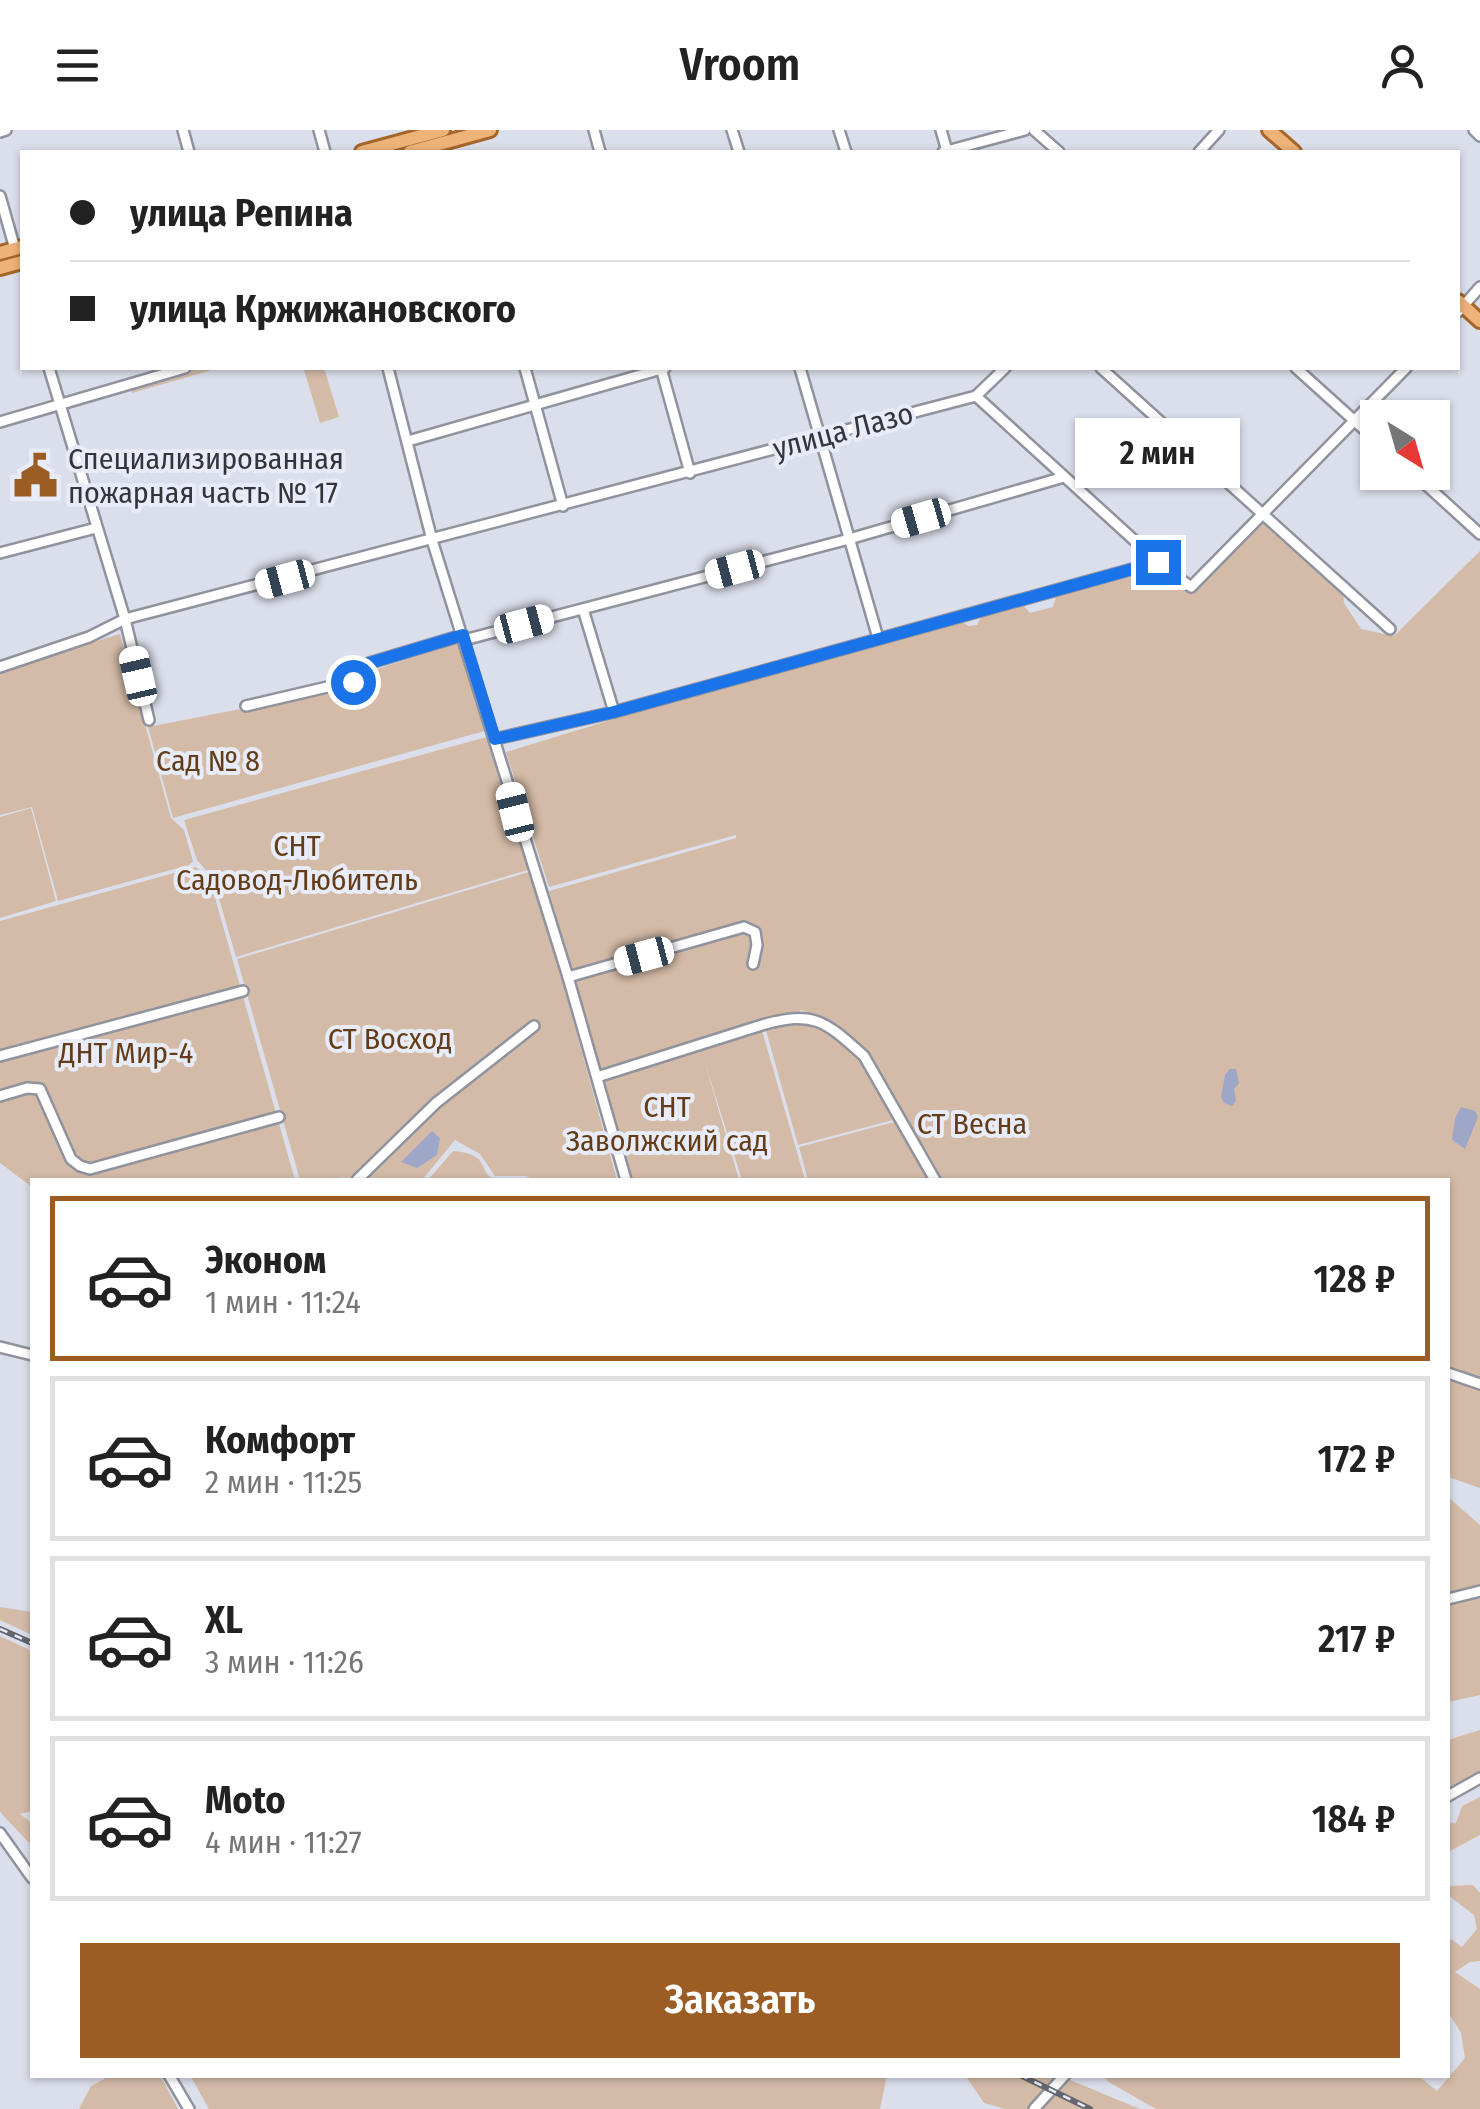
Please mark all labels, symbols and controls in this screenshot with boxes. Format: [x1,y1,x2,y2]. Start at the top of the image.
icon: menu [50,38,105,93]
text: Vroom [680,38,800,92]
icon: person [1375,38,1430,93]
text: улица Репина [130,190,353,236]
text: улица Кржижановского [130,286,516,332]
street label: улица Лазо [769,395,917,467]
north arrow [1360,400,1450,490]
map controls [1360,400,1450,490]
callout: 2 мин [1076,417,1240,487]
text: 2 мин [1120,434,1195,472]
place label: Специализированная пожарная часть № 17 [68,441,344,511]
public building icon: Специализированная пожарная часть № 17 [11,452,59,500]
car [888,495,954,541]
route end [1136,540,1181,585]
car [702,547,768,591]
car [252,557,318,601]
car [491,602,557,646]
car [117,643,159,709]
route start [331,660,376,705]
park label: Сад № 8 [156,743,260,779]
car [493,779,537,845]
park label: СНТ Садовод-Любитель [176,828,418,898]
car [611,934,677,978]
park label: СТ Восход [328,1021,452,1057]
park label: ДНТ Мир-4 [58,1035,193,1071]
park label: СНТ Заволжский сад [566,1089,768,1159]
park label: СТ Весна [917,1106,1027,1142]
icon: car [85,1234,175,1324]
text: Эконом [205,1237,326,1283]
text: 128 ₽ [1313,1256,1395,1302]
text: 1 мин · 11:24 [205,1283,361,1321]
icon: car [85,1414,175,1504]
text: Комфорт [205,1417,355,1463]
text: 172 ₽ [1318,1436,1395,1482]
text: 2 мин · 11:25 [205,1463,362,1501]
icon: car [85,1594,175,1684]
text: XL [205,1597,243,1643]
text: 217 ₽ [1318,1616,1395,1662]
text: 3 мин · 11:26 [205,1643,364,1681]
icon: car [85,1774,175,1864]
text: Moto [205,1777,286,1823]
text: 184 ₽ [1312,1796,1395,1842]
text: 4 мин · 11:27 [205,1823,362,1861]
button: Заказать [80,1943,1400,2058]

